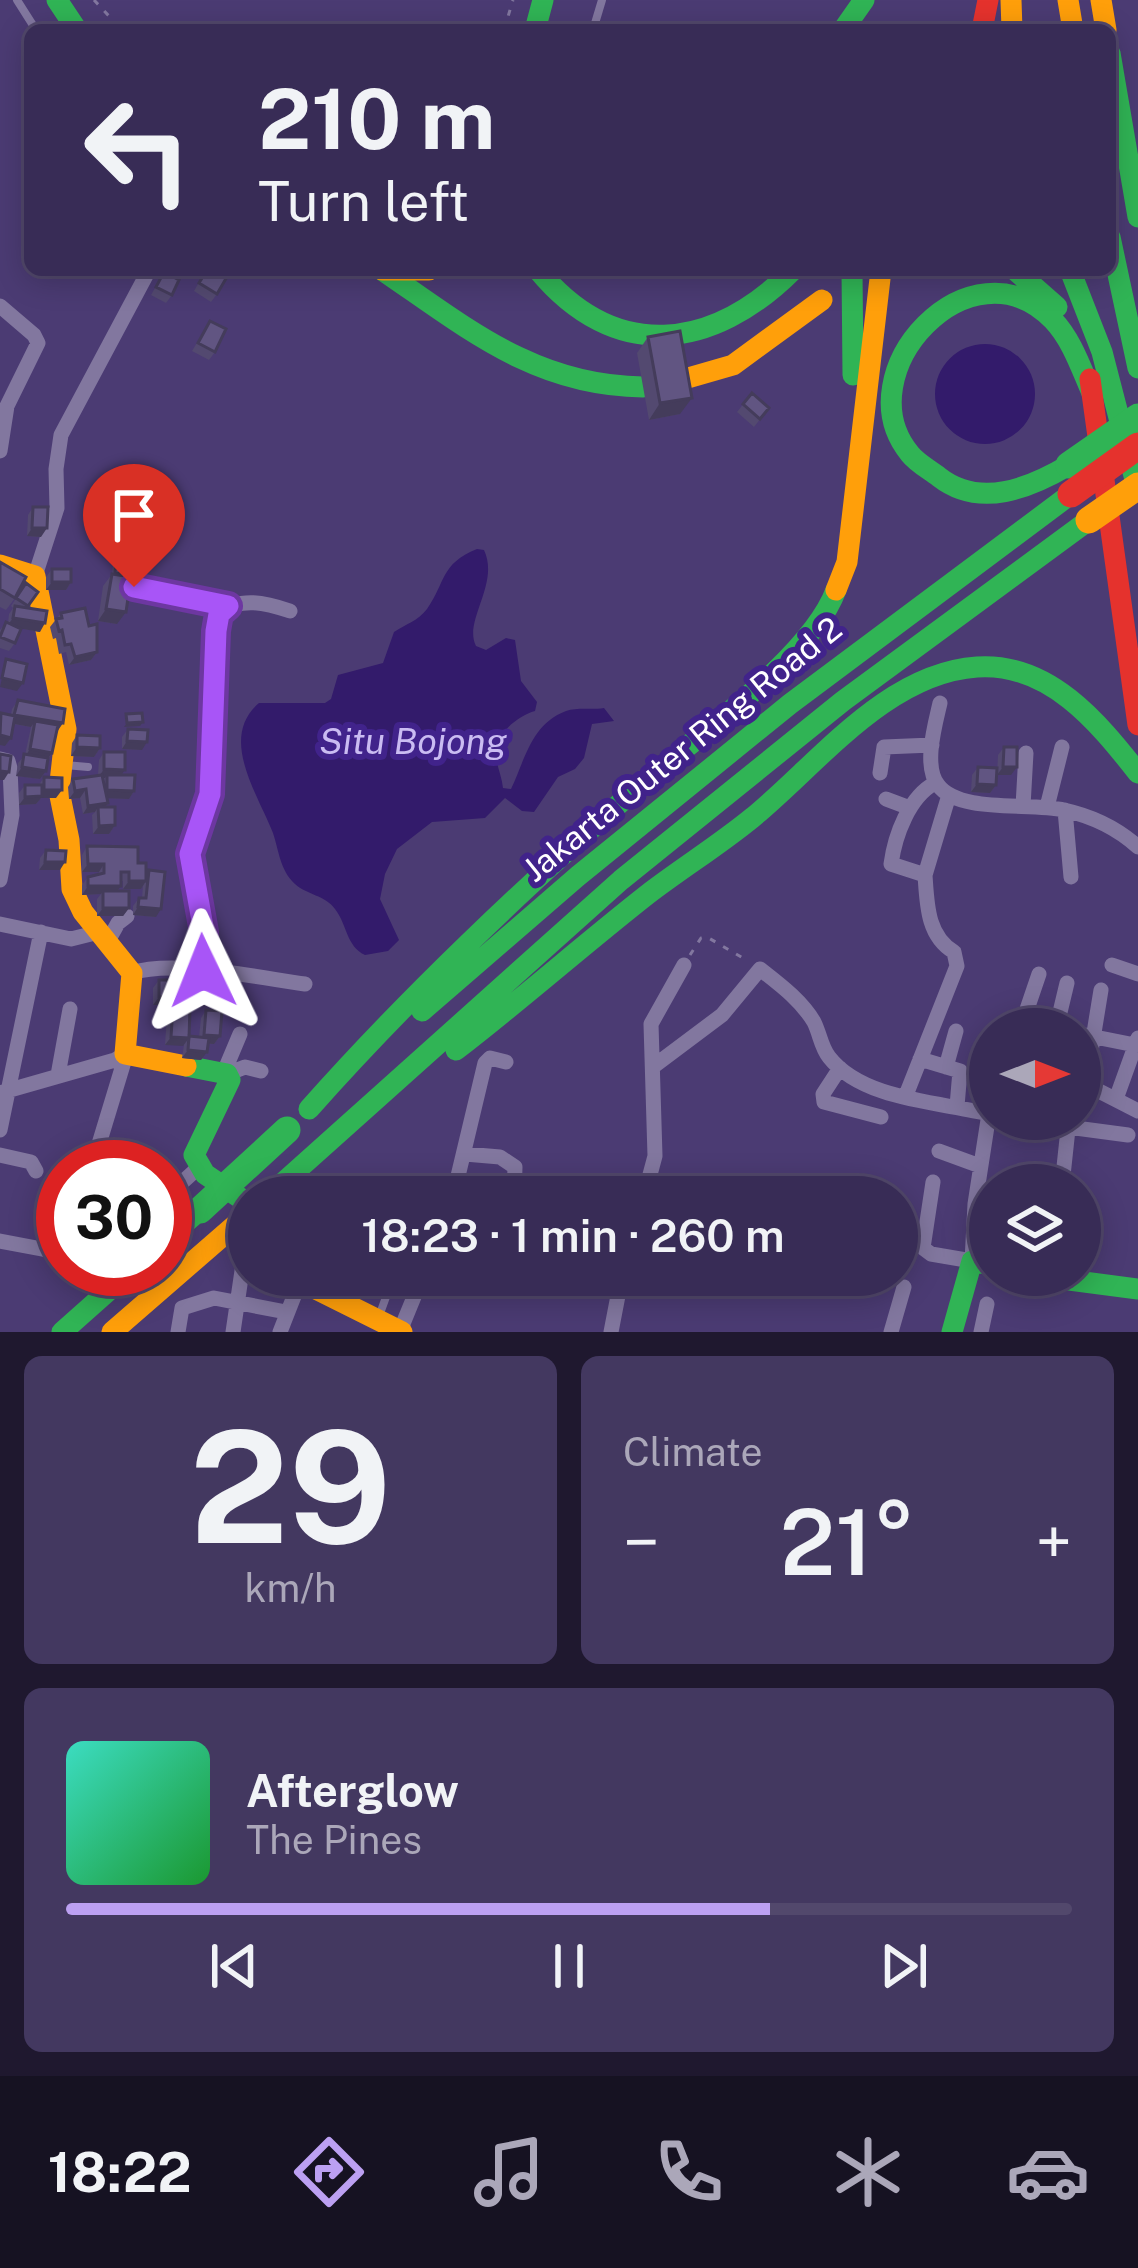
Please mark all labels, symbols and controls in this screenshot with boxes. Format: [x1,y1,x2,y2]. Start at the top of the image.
text: 210 m [258,69,496,168]
icon: left [60,72,216,228]
text: Turn left [258,170,469,233]
pin [83,464,185,587]
icon: arrive [101,482,167,548]
street label: Jakarta Outer Ring Road 2 [515,609,849,889]
water label: Situ Bojong [319,720,508,762]
position arrow [140,908,266,1034]
north arrow [969,1008,1101,1140]
map controls [969,1008,1101,1296]
speed limit sign: 30 [36,1140,192,1296]
button: layers [969,1164,1101,1296]
text: 18:23 · 1 min · 260 m [361,1209,785,1262]
text: 29 [190,1395,391,1578]
text: Climate [623,1429,763,1475]
text: 21° [780,1489,915,1595]
text: − [623,1503,660,1581]
text: + [1035,1503,1072,1581]
text: km/h [245,1565,336,1611]
text: Afterglow [246,1764,459,1817]
text: The Pines [246,1817,422,1863]
icon: previous [201,1933,267,1999]
icon: pause [536,1933,602,1999]
icon: next [871,1933,937,1999]
icon: directions [287,2130,371,2214]
icon: music [467,2130,551,2214]
icon: phone [647,2130,731,2214]
icon: climate [826,2130,910,2214]
icon: car [1006,2130,1090,2214]
text: 18:22 [48,2141,191,2204]

